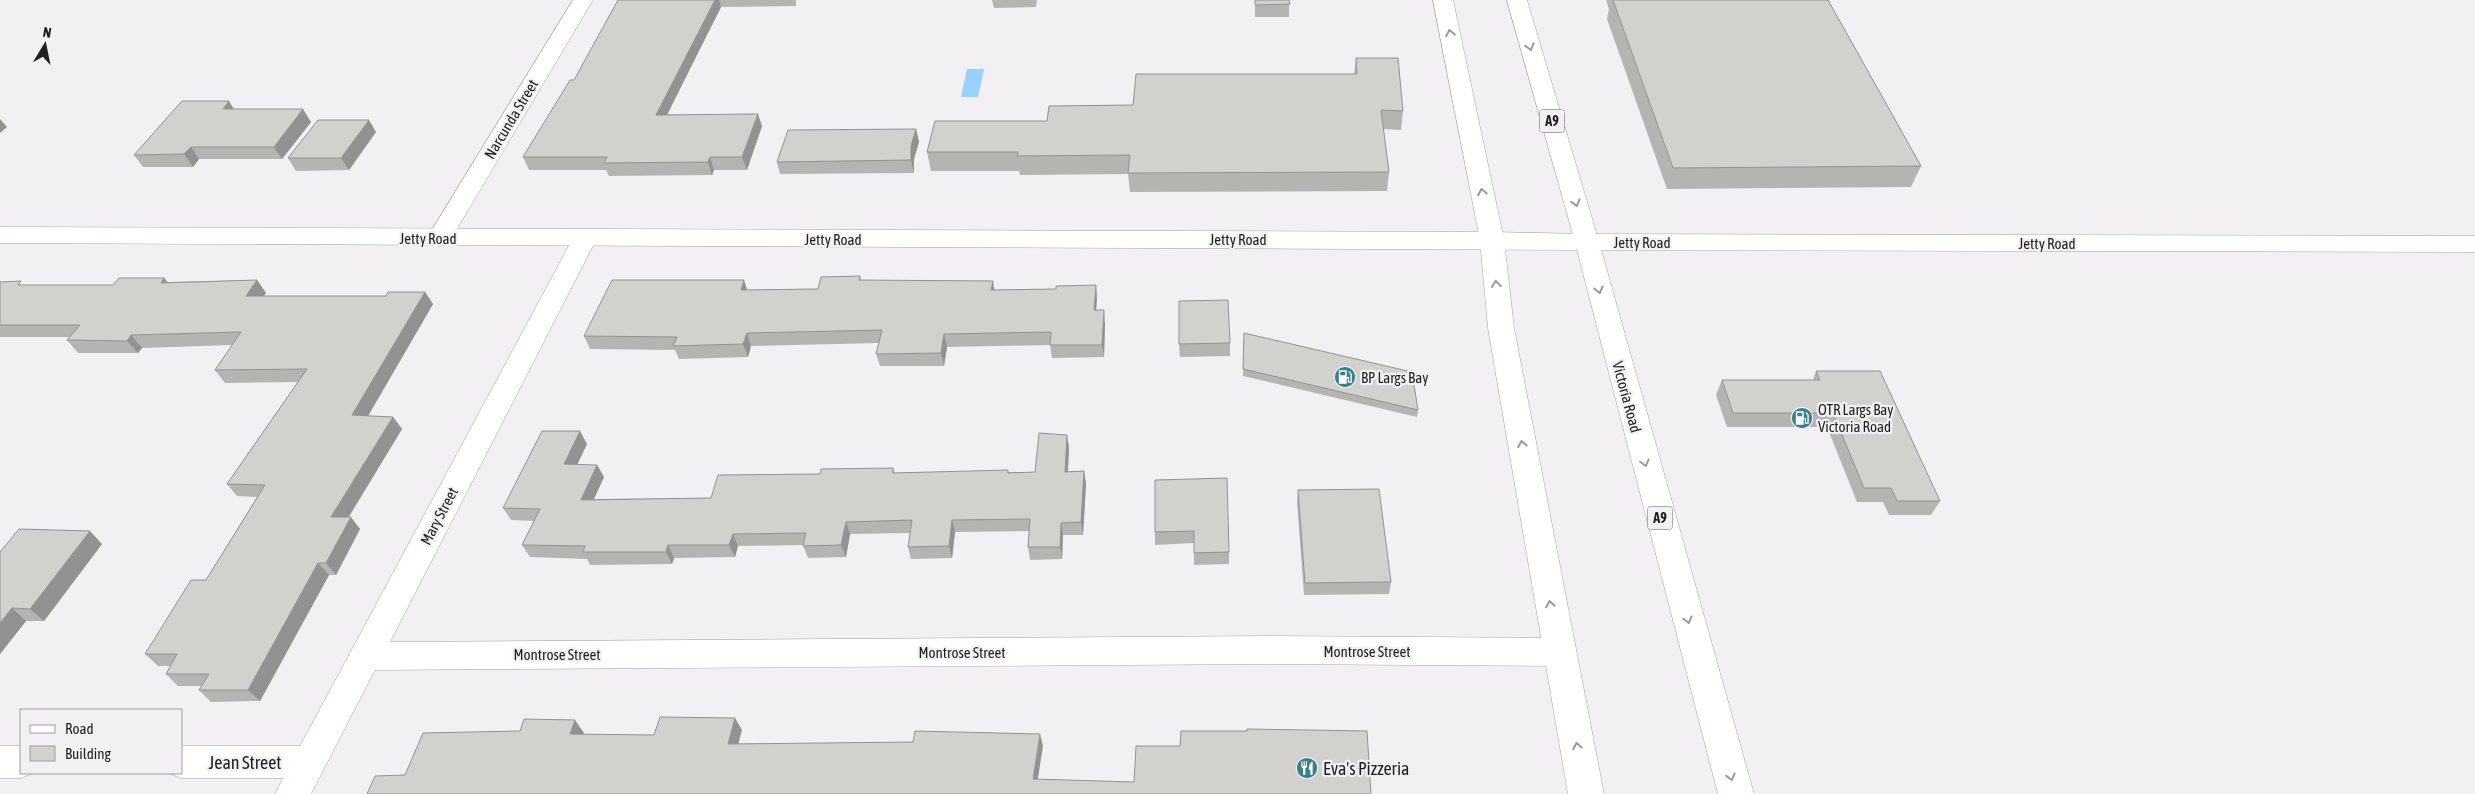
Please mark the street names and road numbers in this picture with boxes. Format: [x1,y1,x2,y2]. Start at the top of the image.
street label: Narcunda Street [481,76,541,162]
road number: A9 [1540,110,1564,132]
street label: Jetty Road [399,230,457,247]
street label: Jetty Road [804,231,862,248]
street label: Jetty Road [1209,231,1267,248]
street label: Jetty Road [1613,234,1671,251]
street label: Jetty Road [2018,235,2076,252]
street label: Victoria Road [1609,359,1645,435]
street label: Mary Street [417,484,461,548]
road number: A9 [1648,506,1672,530]
street label: Montrose Street [1323,643,1411,660]
street label: Montrose Street [918,644,1006,661]
street label: Montrose Street [513,646,601,663]
street label: Jean Street [209,752,282,773]

